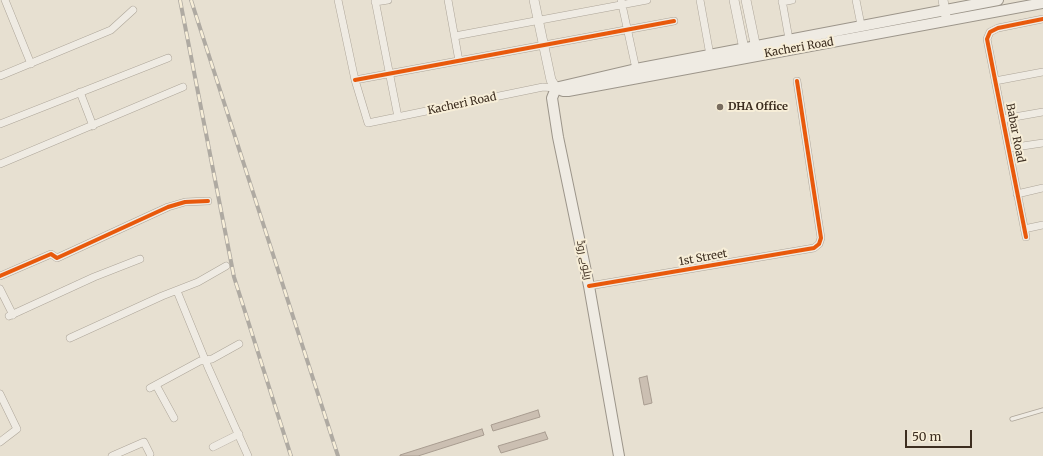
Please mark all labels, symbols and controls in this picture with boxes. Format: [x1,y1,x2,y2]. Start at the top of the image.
street label: Kacheri Road [763,35,835,61]
street label: Kacheri Road [426,90,498,118]
place label: DHA Office [728,100,788,114]
marker: DHA Office [715,102,725,112]
street label: Babar Road [1003,102,1027,164]
street label: ریلوے روڈ [573,239,595,281]
street label: 1st Street [678,247,728,269]
scale bar [907,422,974,448]
text: 50 m [912,429,941,444]

